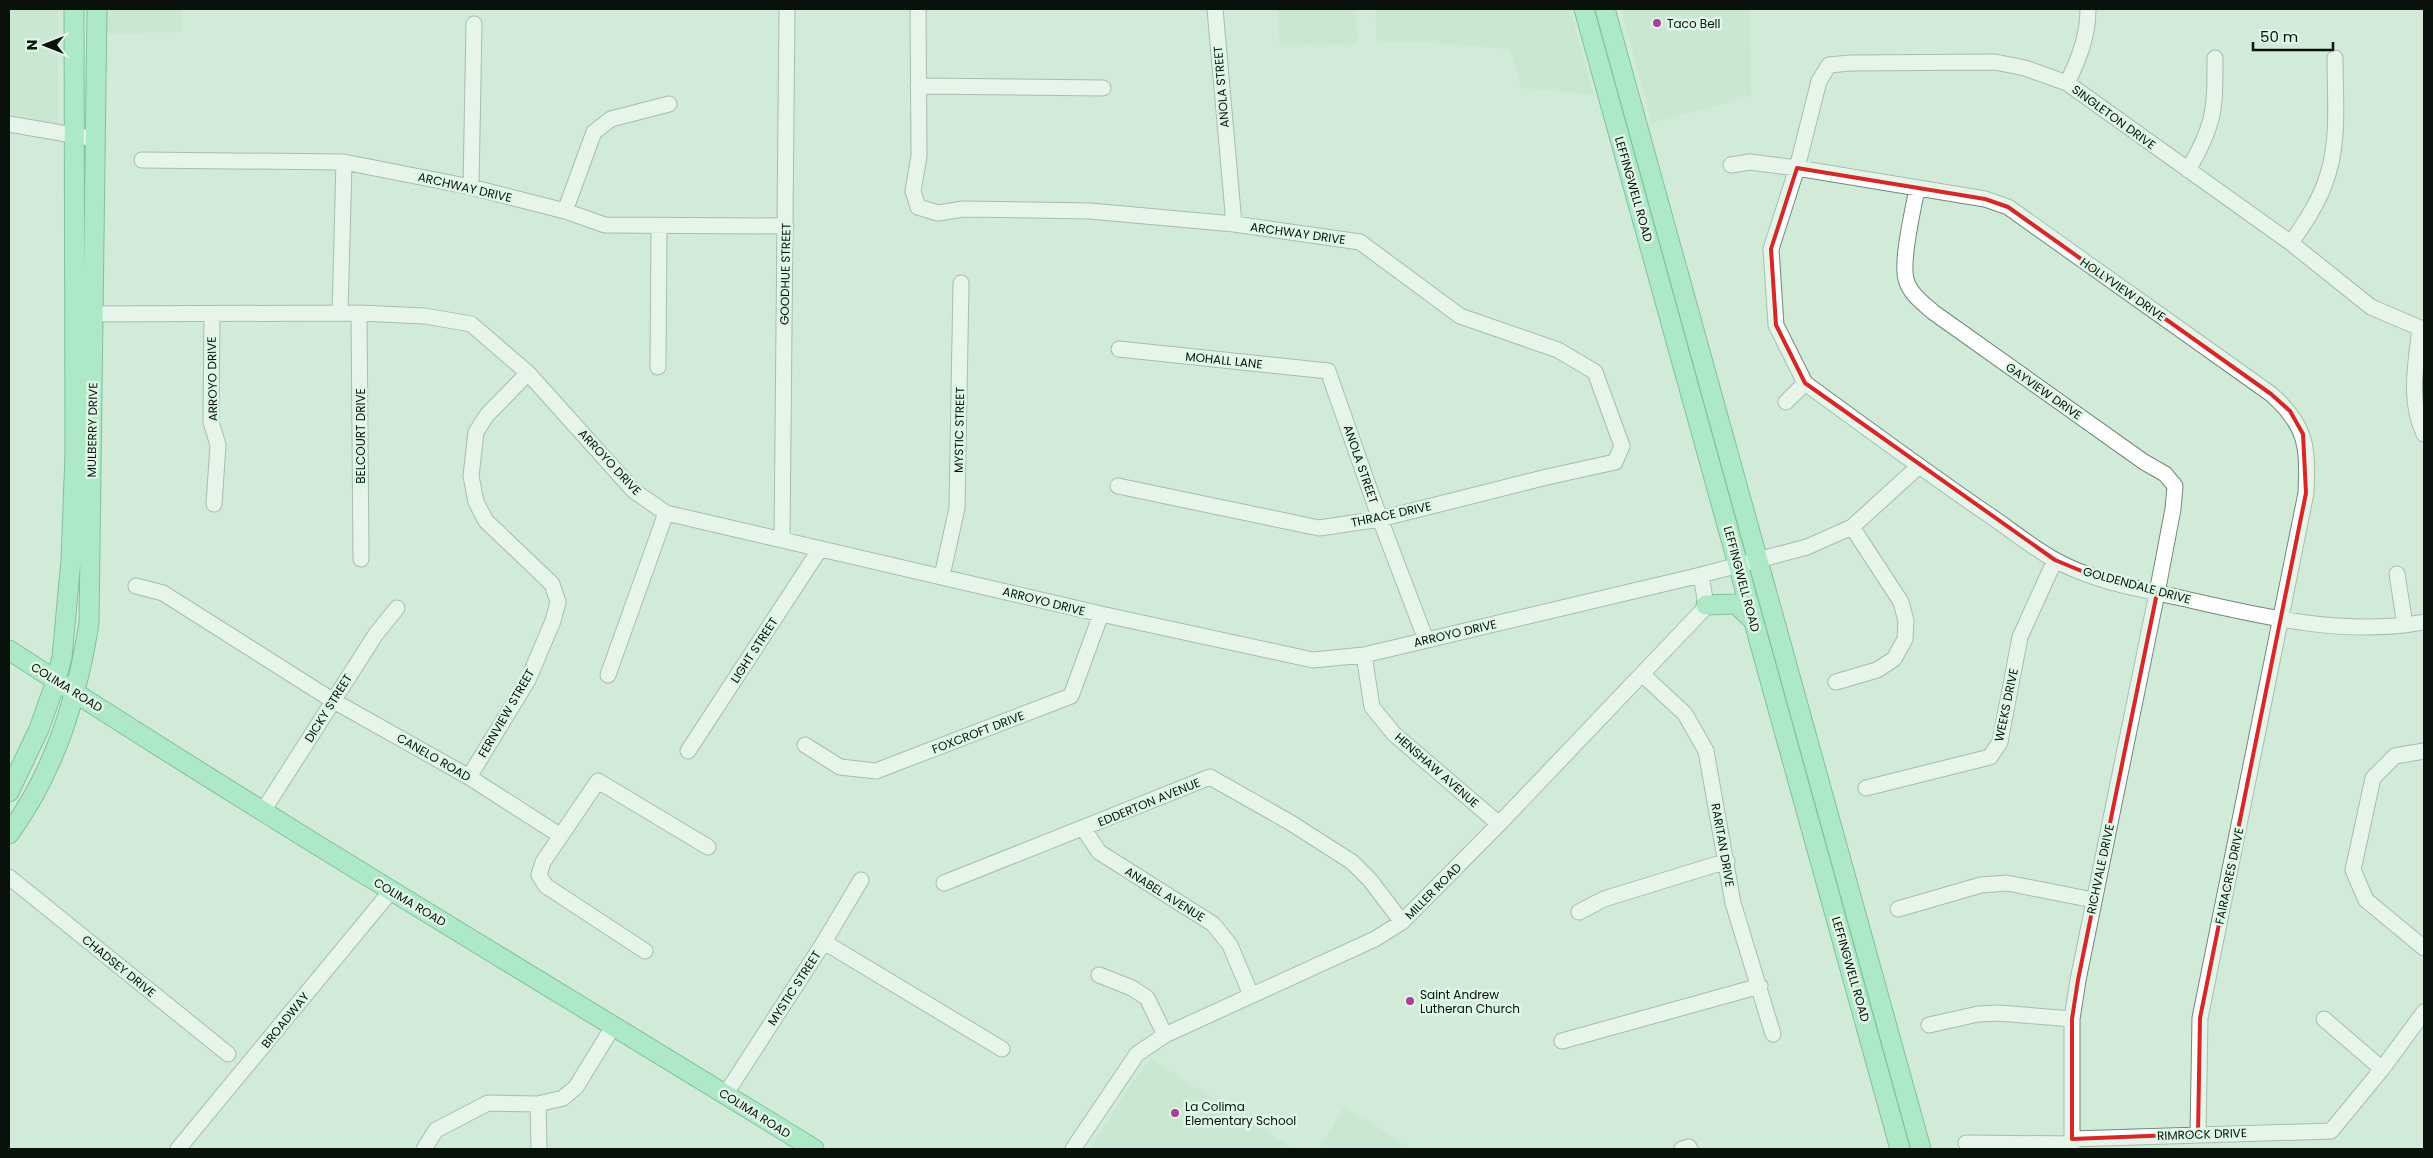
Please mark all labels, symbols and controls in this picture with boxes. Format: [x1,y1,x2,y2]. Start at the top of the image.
place label: Taco Bell [1667,15,1721,32]
marker: Taco Bell [1651,17,1663,29]
north arrow [20,20,70,70]
scale bar [2253,20,2333,52]
text: 50 m [2260,26,2298,47]
text: N [22,40,42,50]
street label: ANOLA STREET [1209,45,1233,129]
street label: SINGLETON DRIVE [2069,81,2159,153]
street label: LEFFINGWELL ROAD [1611,134,1657,244]
street label: ARCHWAY DRIVE [416,168,514,206]
street label: ARCHWAY DRIVE [1249,218,1347,248]
street label: GOODHUE STREET [776,222,794,325]
street label: HOLLYVIEW DRIVE [2077,253,2169,325]
street label: ARROYO DRIVE [203,336,221,422]
street label: MOHALL LANE [1185,347,1263,373]
street label: GAYVIEW DRIVE [2002,358,2086,424]
street label: MULBERRY DRIVE [83,382,101,478]
street label: MYSTIC STREET [950,386,968,473]
street label: BELCOURT DRIVE [352,388,369,484]
street label: ANOLA STREET [1340,422,1383,506]
street label: ARROYO DRIVE [575,425,645,499]
street label: THRACE DRIVE [1349,497,1433,531]
street label: LEFFINGWELL ROAD [1720,524,1764,634]
street label: GOLDENDALE DRIVE [2081,562,2193,608]
street label: ARROYO DRIVE [1001,582,1087,620]
street label: LIGHT STREET [726,613,782,686]
street label: ARROYO DRIVE [1412,615,1498,651]
street label: COLIMA ROAD [28,658,106,716]
street label: FERNVIEW STREET [474,665,539,760]
street label: WEEKS DRIVE [1990,667,2022,743]
street label: DICKY STREET [300,670,356,745]
street label: FOXCROFT DRIVE [929,707,1027,757]
street label: CANELO ROAD [394,729,474,785]
street label: HENSHAW AVENUE [1391,729,1483,811]
street label: EDDERTON AVENUE [1095,774,1203,830]
street label: RARITAN DRIVE [1707,802,1739,888]
street label: RICHVALE DRIVE [2082,822,2118,916]
street label: FAIRACRES DRIVE [2210,826,2248,926]
street label: MILLER ROAD [1401,859,1465,923]
street label: ANABEL AVENUE [1122,863,1208,925]
street label: COLIMA ROAD [371,874,449,930]
street label: LEFFINGWELL ROAD [1828,914,1874,1024]
street label: CHADSEY DRIVE [78,931,160,1001]
street label: MYSTIC STREET [763,947,825,1029]
place label: Saint Andrew Lutheran Church [1420,986,1520,1017]
street label: BROADWAY [257,988,313,1052]
marker: Saint Andrew Lutheran Church [1404,995,1416,1007]
street label: COLIMA ROAD [716,1084,794,1142]
place label: La Colima Elementary School [1185,1098,1296,1129]
marker: La Colima Elementary School [1169,1107,1181,1119]
street label: RIMROCK DRIVE [2157,1124,2247,1144]

